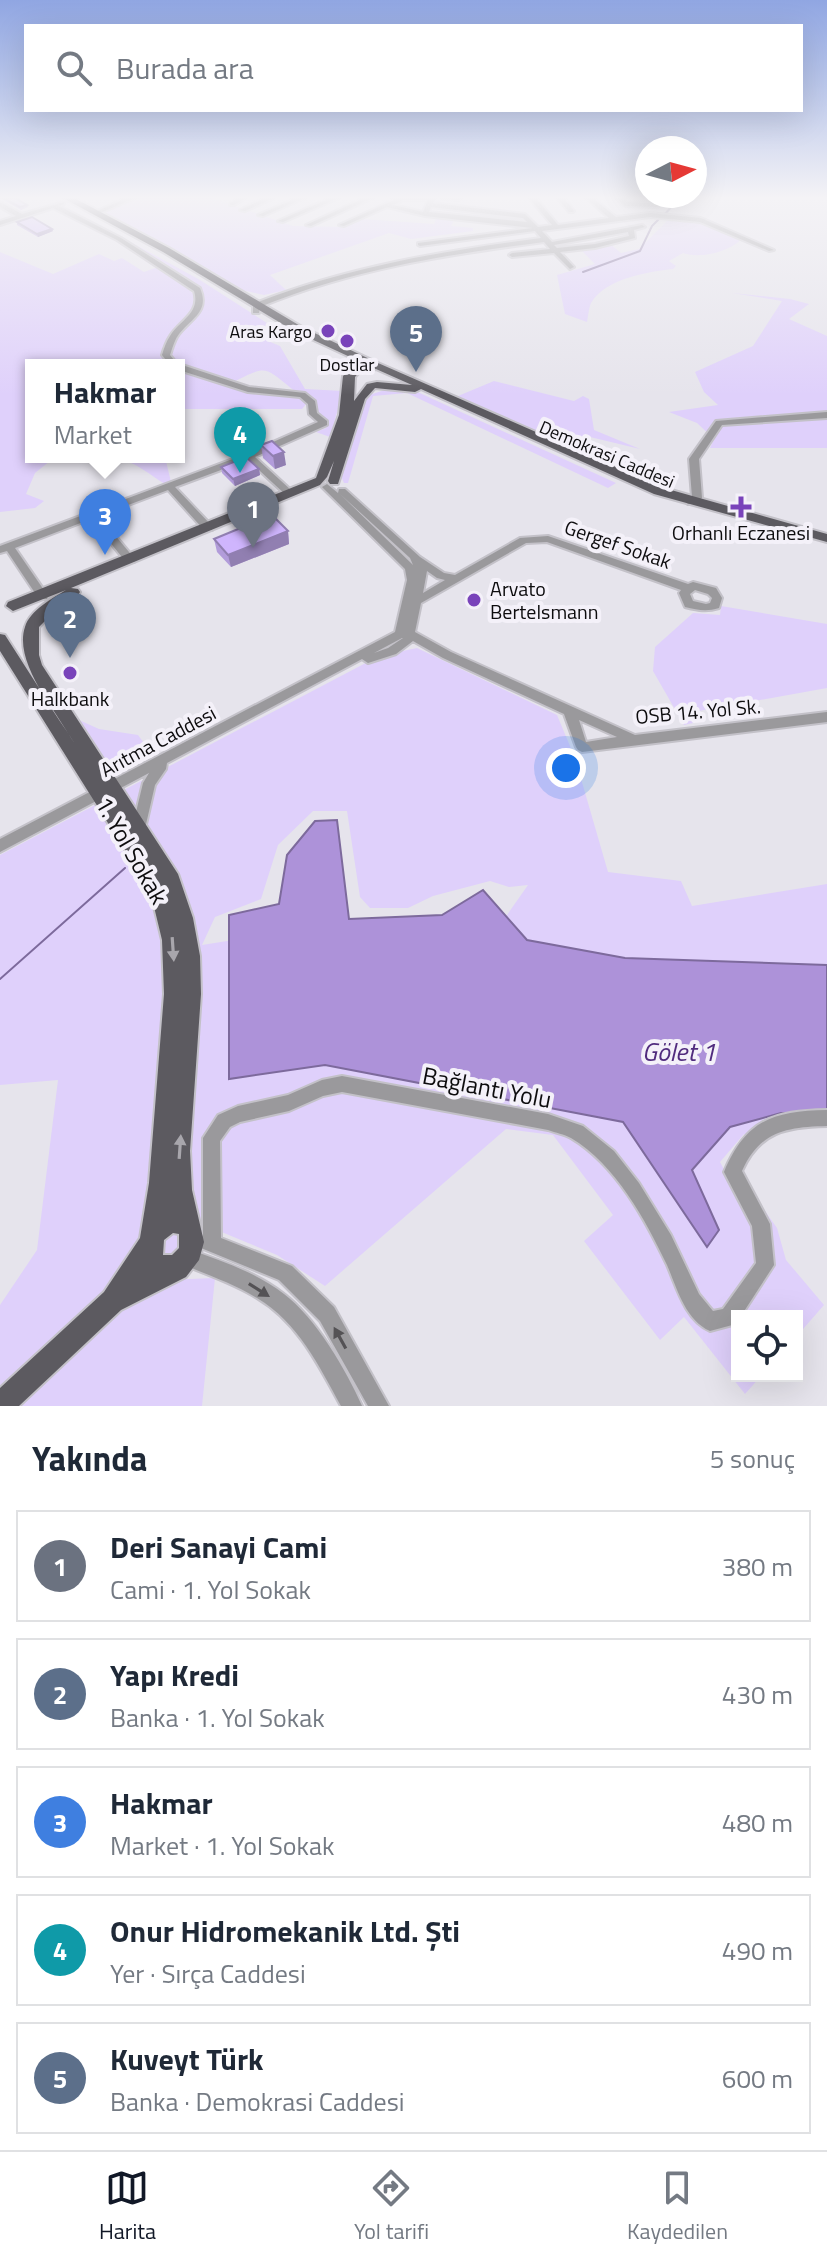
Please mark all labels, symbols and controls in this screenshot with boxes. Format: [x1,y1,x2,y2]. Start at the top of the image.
search box [24,24,803,112]
text: Burada ara [116,45,254,91]
icon: search [52,46,96,90]
north arrow [635,136,707,208]
pin: 5 [390,306,442,372]
place label: Aras Kargo [230,318,312,345]
marker: Aras Kargo [319,322,337,340]
marker: Dostlar [338,332,356,350]
place label: Dostlar [319,351,375,378]
popup [25,359,185,463]
text: Hakmar [54,369,156,415]
pin: 4 [214,407,266,473]
street label: Demokrasi Caddesi [535,413,679,495]
text: Market [54,415,132,454]
pin: 1 [227,482,279,548]
pin: 3 [79,489,131,555]
marker: Orhanlı Eczanesi [732,498,750,516]
street label: Gergef Sokak [560,511,676,577]
place label: Orhanlı Eczanesi [672,517,810,548]
place label: Arvato Bertelsmann [490,573,599,627]
marker: Arvato Bertelsmann [465,591,483,609]
pin: 2 [44,592,96,658]
marker: Halkbank [61,664,79,682]
place label: Halkbank [31,683,110,714]
street label: OSB 14. Yol Sk. [634,690,762,732]
street label: Arıtma Caddesi [95,697,221,785]
your location [546,748,586,788]
street label: 1. Yol Sokak [87,789,178,911]
one-way arrow [167,937,180,962]
water label: Gölet 1 [642,1032,716,1071]
street label: Bağlantı Yolu [419,1057,555,1117]
one-way arrow [174,1134,187,1159]
one-way arrow [248,1283,269,1298]
map controls [731,1310,803,1382]
button: locate [731,1310,803,1382]
one-way arrow [333,1327,347,1350]
text: Yakında [32,1432,147,1484]
text: 5 sonuç [710,1439,795,1478]
text: Deri Sanayi Cami [110,1524,327,1570]
text: 1 [53,1547,67,1586]
text: 380 m [722,1547,793,1586]
text: Cami · 1. Yol Sokak [110,1570,311,1609]
text: Yapı Kredi [110,1652,239,1698]
text: 2 [53,1675,67,1714]
text: 430 m [722,1675,793,1714]
text: Banka · 1. Yol Sokak [110,1698,325,1737]
text: Hakmar [110,1780,213,1826]
text: 3 [53,1803,67,1842]
text: 480 m [722,1803,793,1842]
text: Market · 1. Yol Sokak [110,1826,334,1865]
text: Onur Hidromekanik Ltd. Şti [110,1908,460,1954]
text: 4 [53,1931,67,1970]
text: 490 m [722,1931,793,1970]
text: Yer · Sırça Caddesi [110,1954,306,1993]
text: Kuveyt Türk [110,2036,264,2082]
text: 5 [53,2059,67,2098]
text: 600 m [722,2059,793,2098]
text: Banka · Demokrasi Caddesi [110,2082,404,2121]
tab: Harita [99,2166,156,2248]
tab: Yol tarifi [354,2166,429,2248]
tab: Kaydedilen [627,2166,728,2248]

